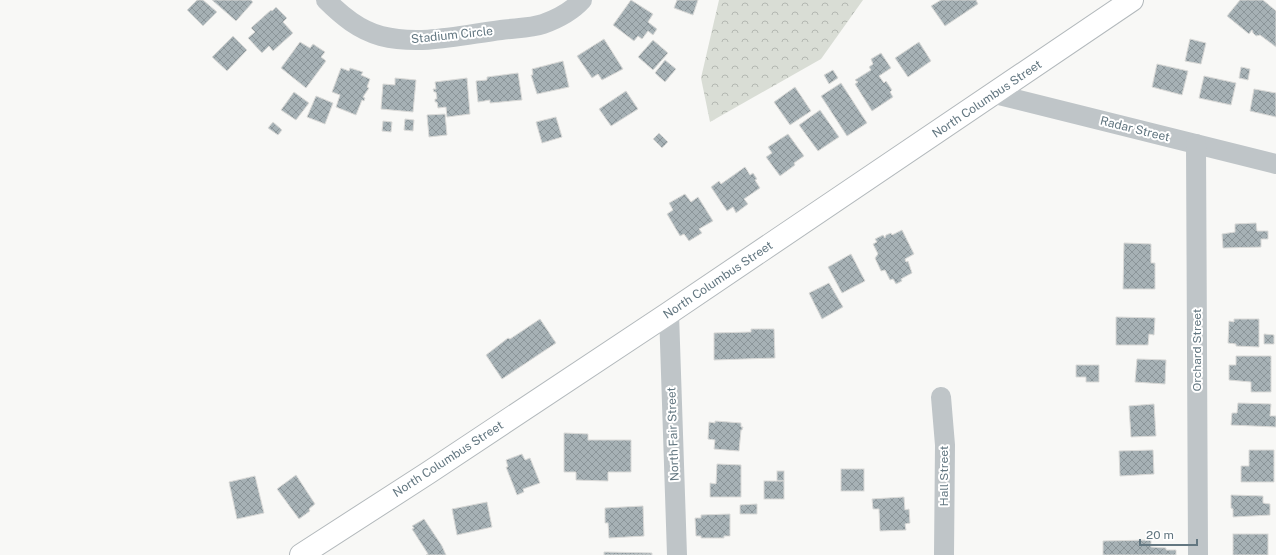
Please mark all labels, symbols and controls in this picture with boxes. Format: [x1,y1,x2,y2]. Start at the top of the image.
street label: Stadium Circle [410,24,494,46]
street label: North Columbus Street [930,57,1045,141]
street label: Radar Street [1099,114,1172,144]
street label: North Columbus Street [661,238,776,322]
street label: Orchard Street [1190,308,1204,392]
street label: North Fair Street [664,386,682,481]
street label: North Columbus Street [390,418,506,500]
street label: Hall Street [937,445,951,506]
scale bar [1140,521,1197,547]
text: 20 m [1146,528,1174,542]

